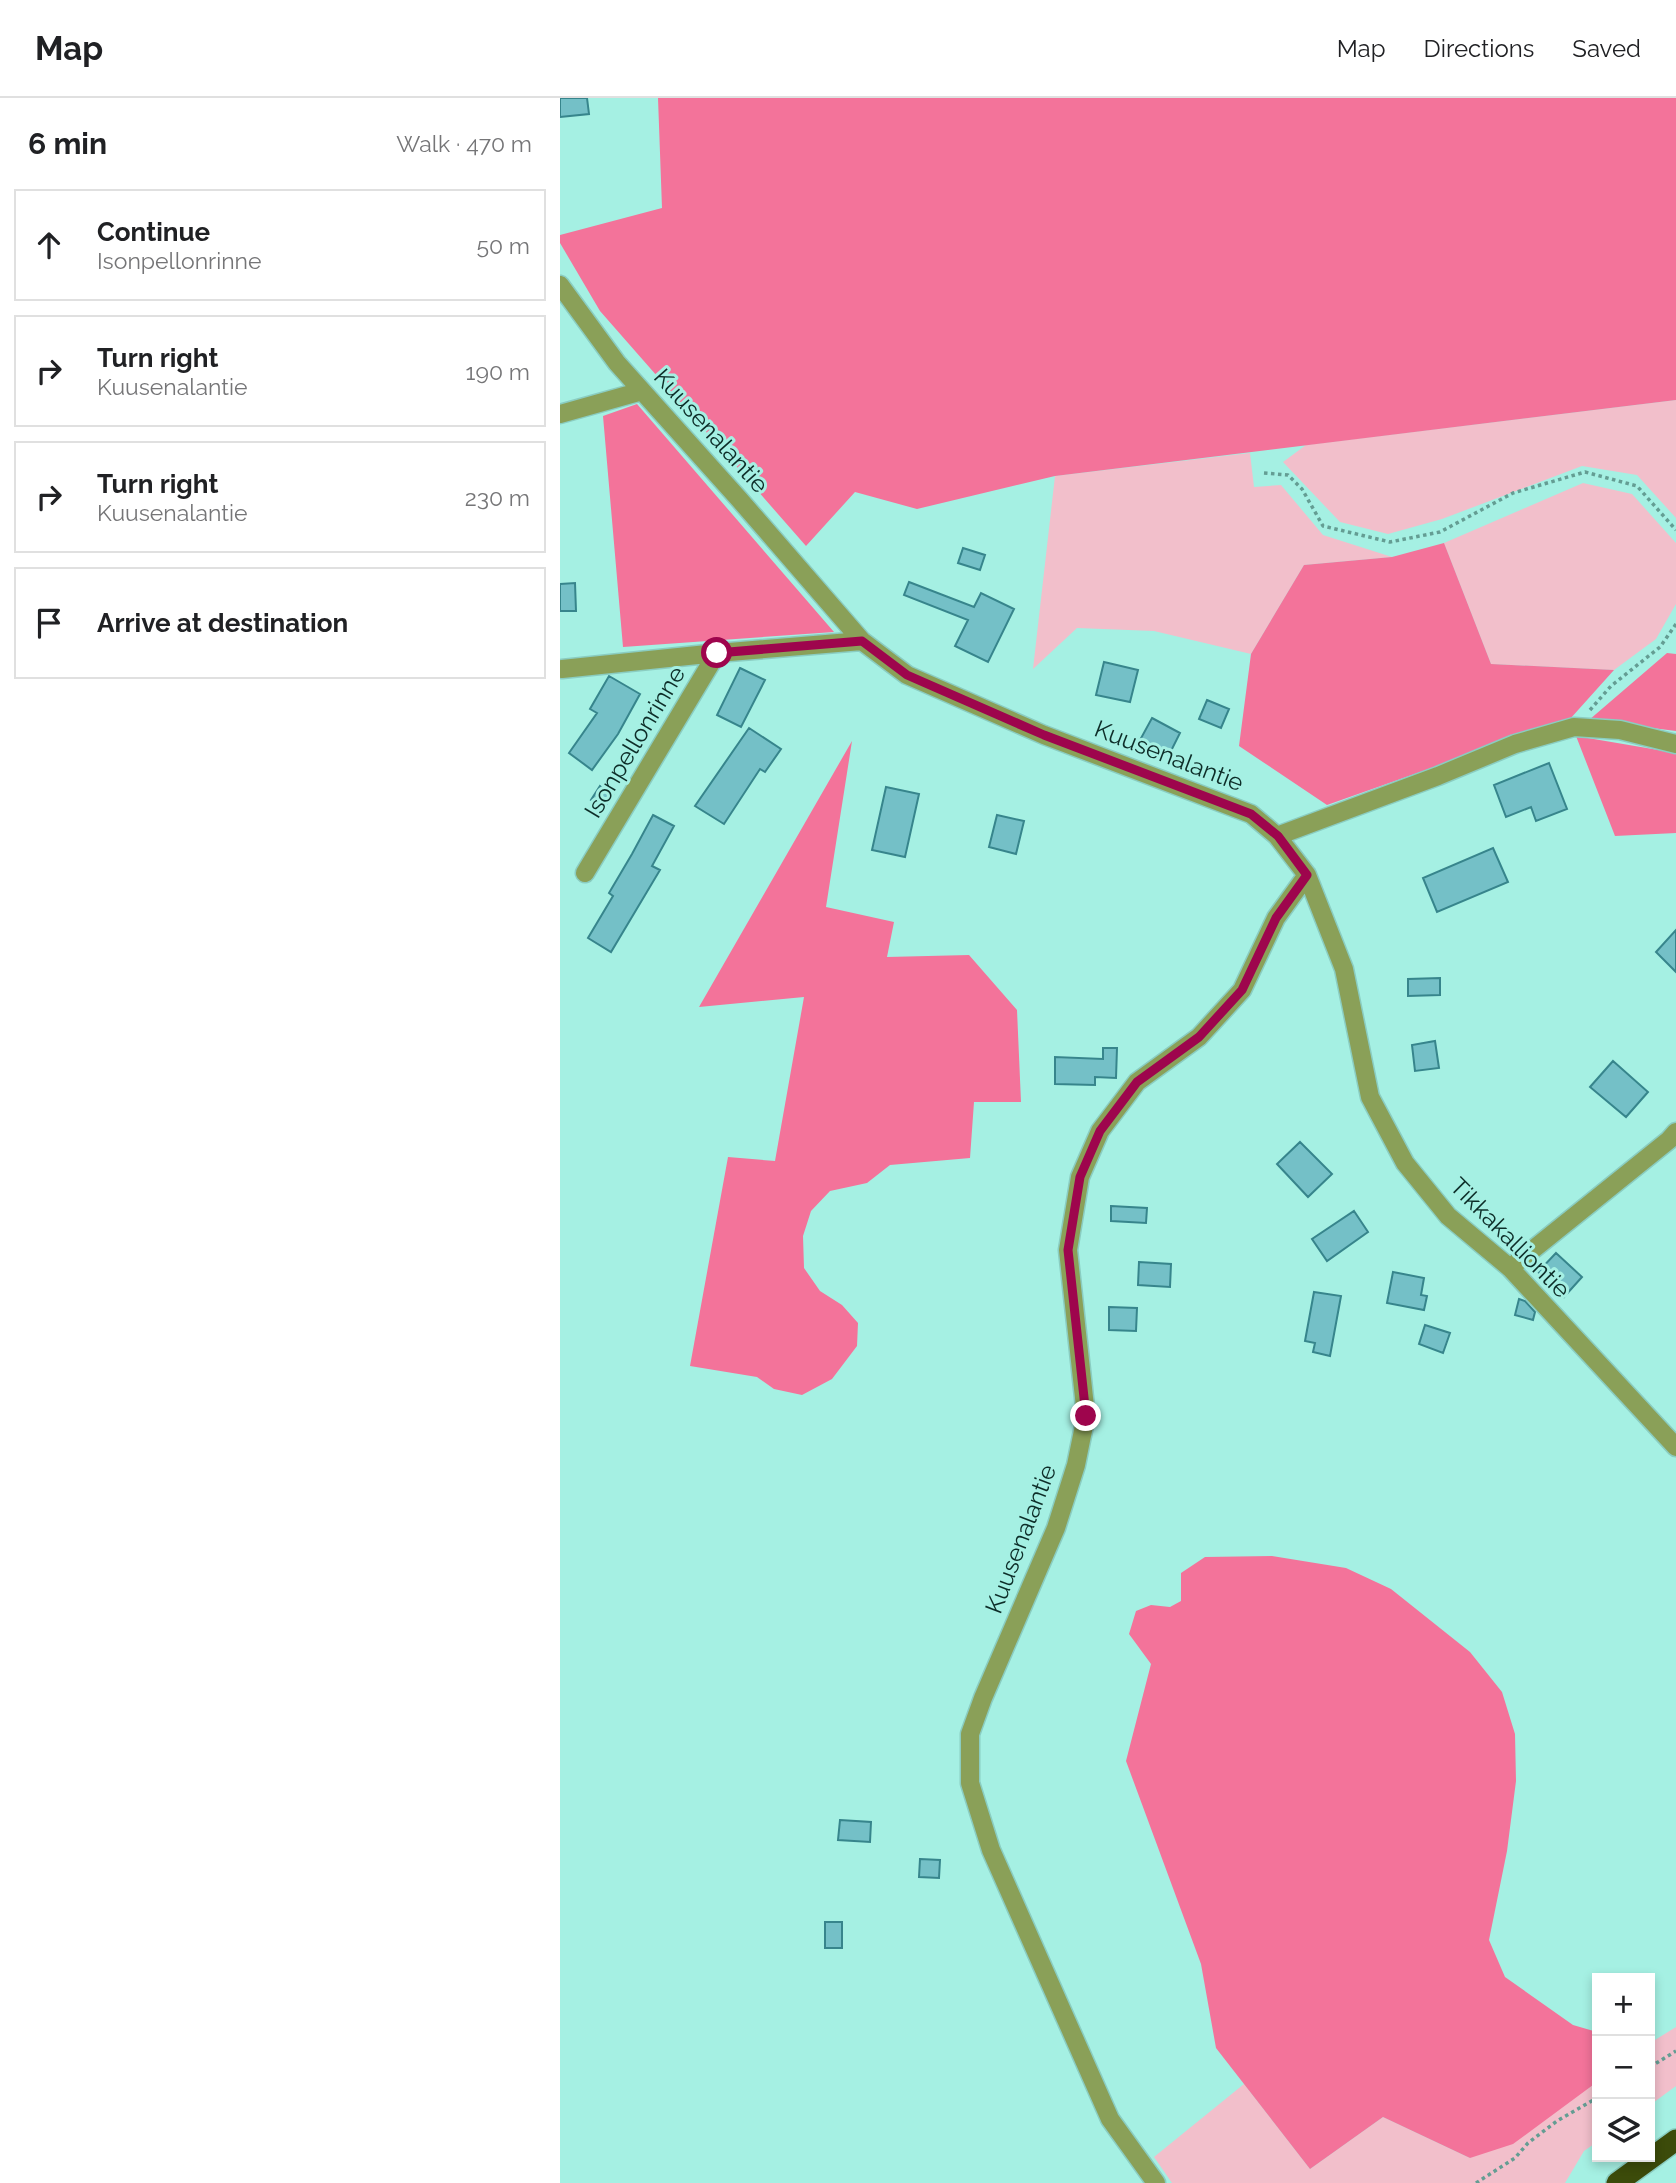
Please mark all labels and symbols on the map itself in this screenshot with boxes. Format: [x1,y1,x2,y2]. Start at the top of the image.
street label: Kuusenalantie [648,363,775,499]
route start [701,637,732,668]
street label: Isonpellonrinne [578,661,691,823]
street label: Kuusenalantie [1091,714,1248,797]
street label: Tikkakalliontie [1444,1172,1576,1304]
route end [1070,1400,1101,1431]
street label: Kuusenalantie [979,1460,1062,1617]

